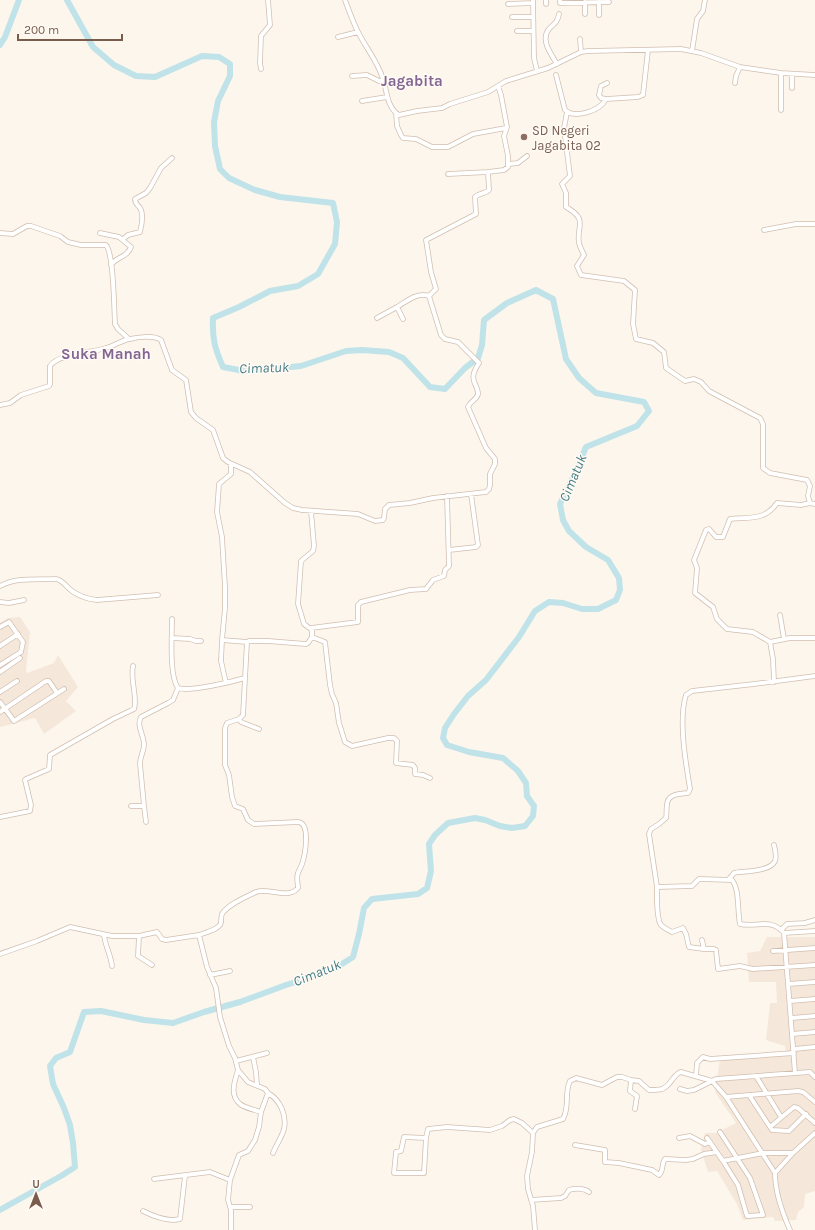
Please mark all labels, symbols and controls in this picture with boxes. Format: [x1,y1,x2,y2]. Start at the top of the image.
scale bar [18,16,122,42]
text: 200 m [24,23,59,37]
district label: Jagabita [381,72,443,90]
place label: SD Negeri Jagabita 02 [532,123,601,153]
marker: SD Negeri Jagabita 02 [519,132,529,142]
district label: Suka Manah [61,345,151,363]
water label: Cimatuk [239,359,290,377]
water label: Cimatuk [555,451,591,504]
water label: Cimatuk [291,955,344,990]
north arrow [16,1174,56,1214]
text: U [32,1178,40,1191]

